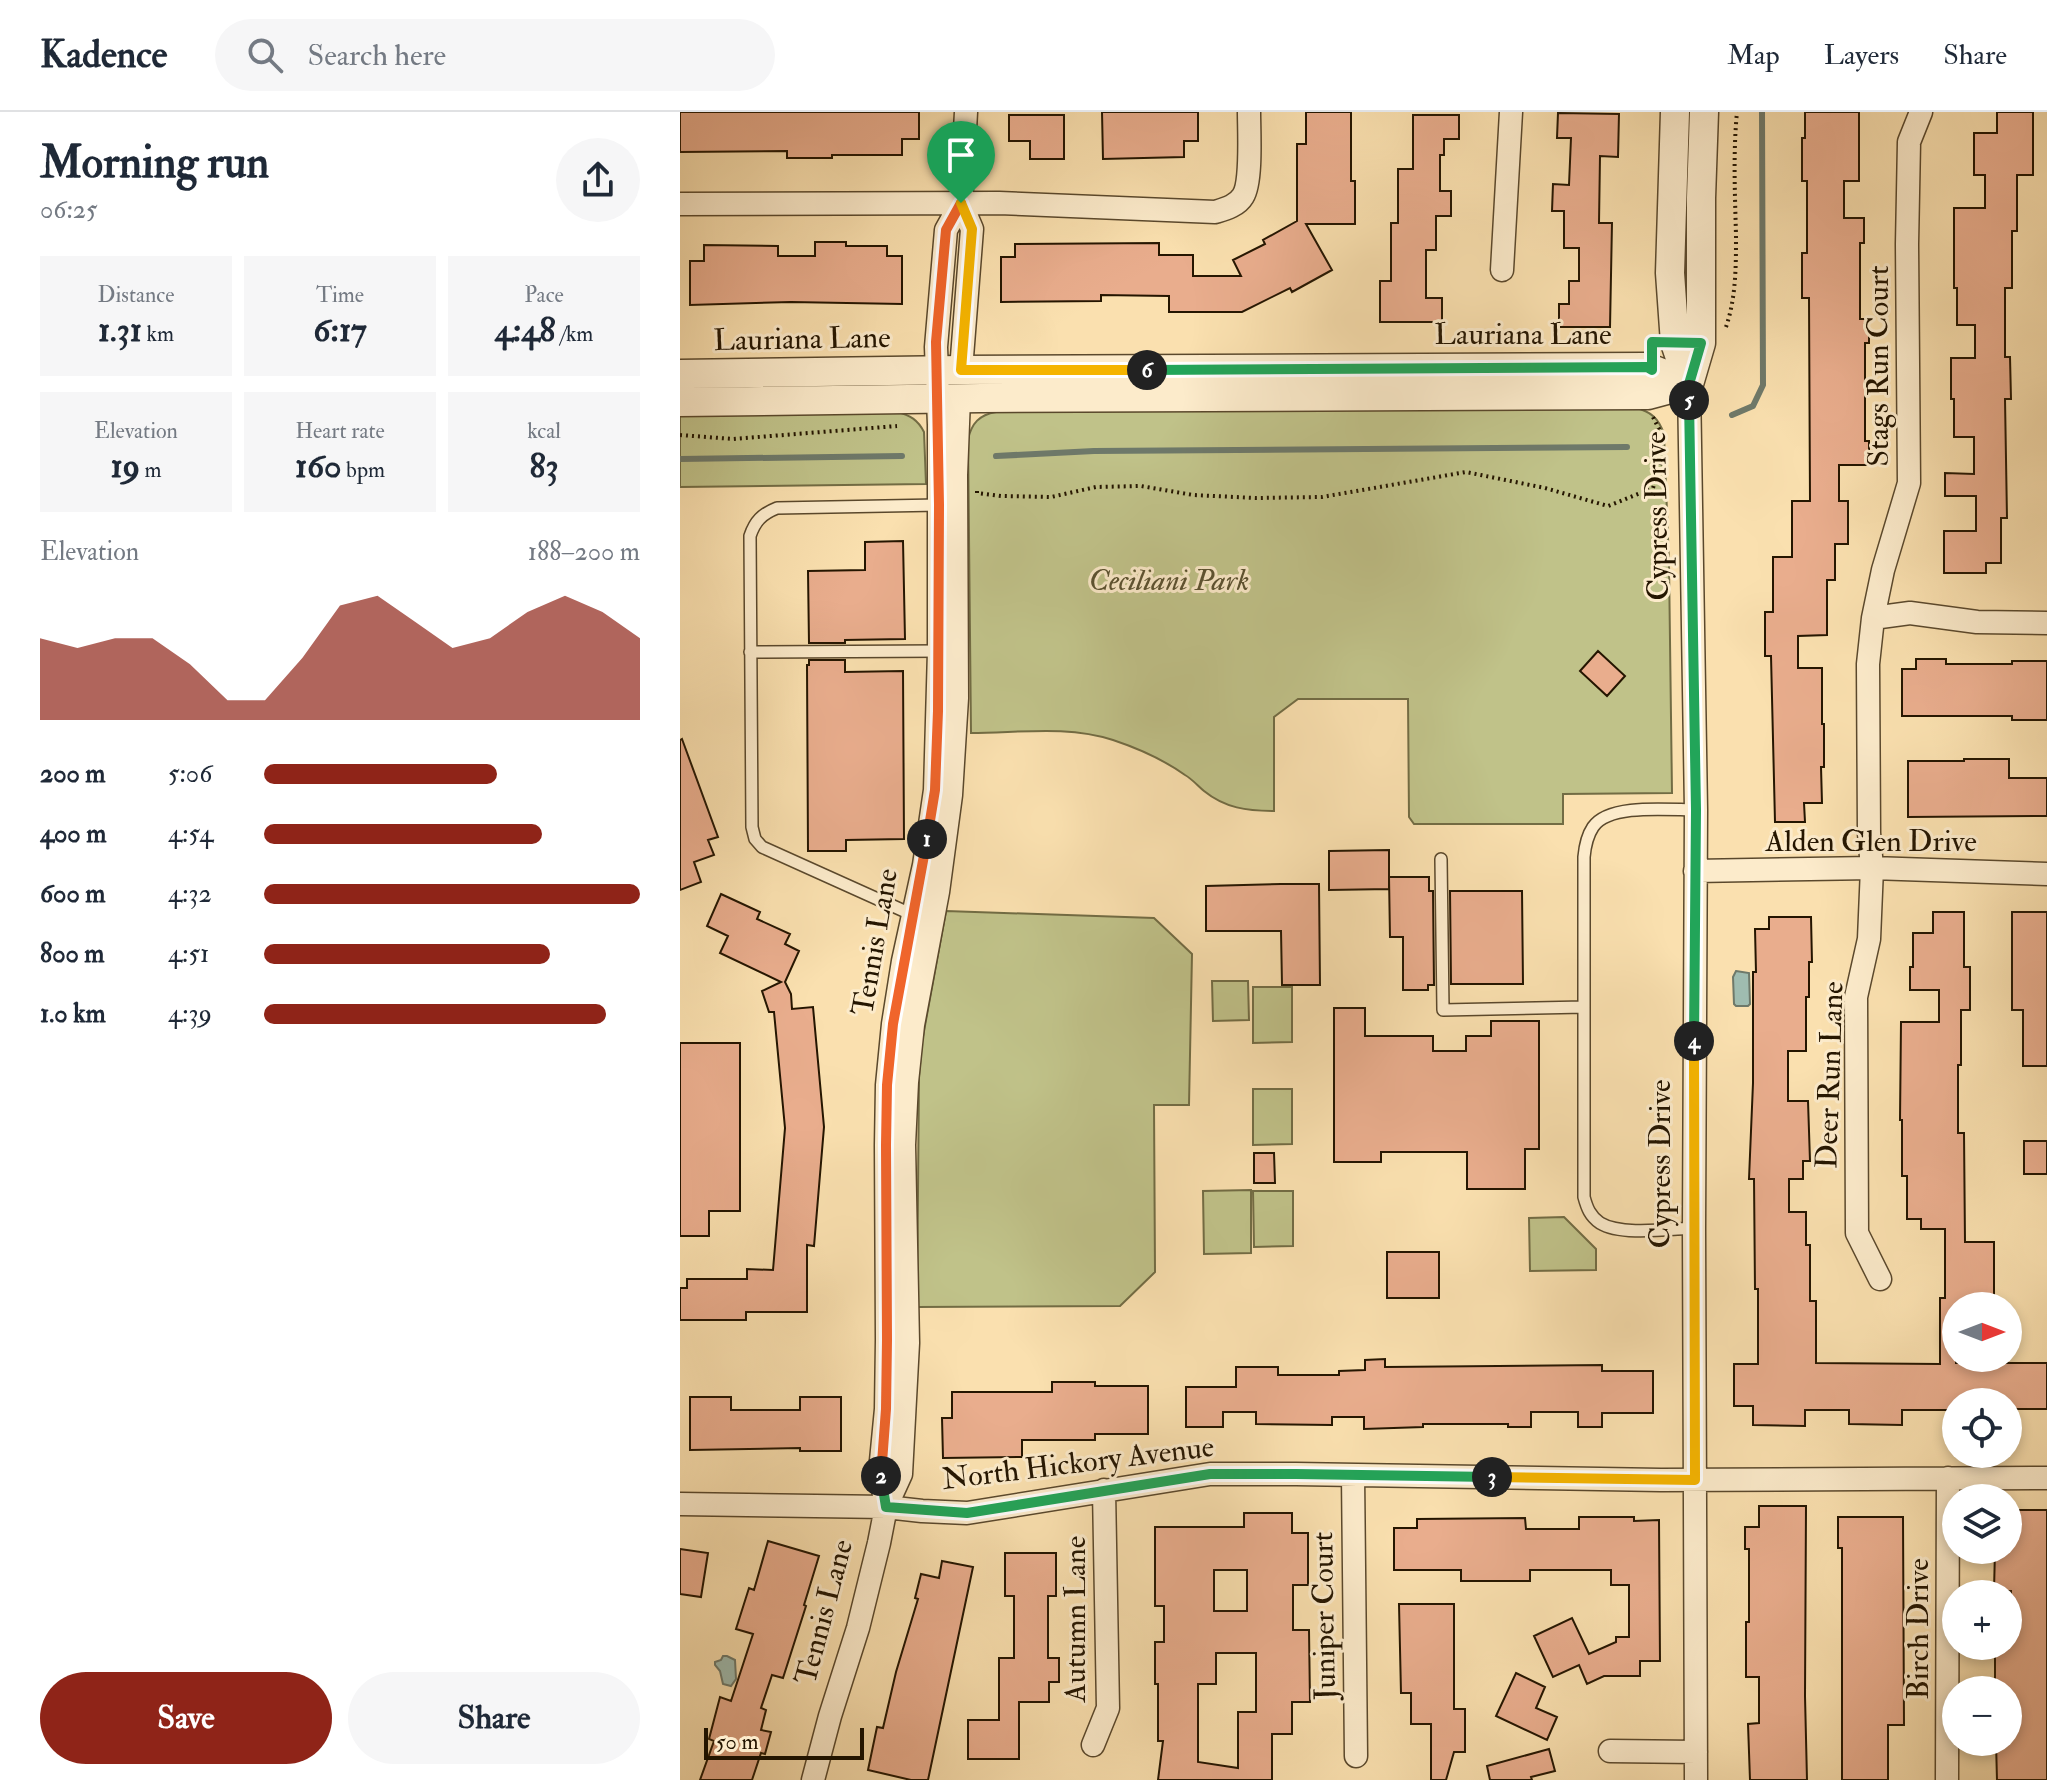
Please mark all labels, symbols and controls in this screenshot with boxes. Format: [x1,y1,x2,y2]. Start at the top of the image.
search box [215,19,775,91]
text: Kadence [40,31,167,79]
icon: search [243,33,287,77]
text: Search here [307,37,446,74]
text: Map [1727,38,1780,73]
text: Layers [1824,38,1899,73]
text: Share [1943,38,2007,73]
pin [927,121,995,203]
icon: arrive [939,133,983,177]
text: Morning run [40,136,269,191]
button: share [556,138,640,222]
text: 06:25 [40,194,97,226]
street label: Stags Run Court [1860,265,1897,467]
text: Distance [98,281,174,309]
text: Time [316,281,364,309]
text: Pace [524,281,564,309]
text: 1.31 [98,309,142,352]
text: 6:17 [313,309,367,352]
text: 4:48 [495,309,556,352]
street label: Lauriana Lane [1434,316,1612,353]
street label: Lauriana Lane [713,319,891,359]
text: km [142,320,174,348]
text: /km [556,320,593,348]
pin: 6 [1127,350,1167,390]
text: 6 [1141,356,1153,384]
pin: 5 [1669,380,1709,420]
text: 5 [1684,386,1694,414]
text: Elevation [94,417,178,445]
text: Heart rate [295,417,385,445]
text: kcal [527,417,561,445]
street label: Cypress Drive [1637,431,1677,601]
text: 19 [110,445,140,488]
text: 160 [295,445,341,488]
text: 83 [529,445,559,488]
text: m [140,456,162,484]
text: bpm [341,456,385,484]
text: Elevation [40,536,139,568]
text: 188–200 m [528,536,640,568]
park label: Ceciliani Park [1089,562,1249,599]
text: 200 m [40,758,105,790]
text: 5:06 [168,758,212,790]
text: 400 m [40,818,106,850]
text: 4:54 [168,818,213,850]
pin: 1 [907,819,947,859]
street label: Alden Glen Drive [1764,823,1977,860]
text: 1 [923,825,931,853]
street label: Tennis Lane [844,866,906,1018]
text: 600 m [40,878,105,910]
text: 4:32 [168,878,212,910]
text: 800 m [40,938,105,970]
text: 4:51 [168,938,209,970]
street label: Deer Run Lane [1808,981,1852,1169]
text: 1.0 km [40,998,106,1030]
text: 4:39 [168,998,212,1030]
pin: 4 [1674,1021,1714,1061]
text: 4 [1688,1027,1700,1055]
street label: Cypress Drive [1642,1079,1679,1249]
north arrow [1942,1292,2022,1372]
map controls [1942,1292,2022,1756]
button: locate [1942,1388,2022,1468]
street label: North Hickory Avenue [940,1428,1216,1498]
pin: 2 [861,1456,901,1496]
pin: 3 [1472,1457,1512,1497]
text: 2 [875,1462,887,1490]
text: 3 [1488,1463,1496,1491]
button: layers [1942,1484,2022,1564]
street label: Juniper Court [1304,1531,1344,1702]
street label: Tennis Lane [787,1535,861,1689]
street label: Autumn Lane [1057,1536,1094,1703]
street label: Birch Drive [1900,1558,1937,1700]
button: + [1942,1580,2022,1660]
button: Save [40,1672,332,1764]
button: Share [348,1672,640,1764]
button: − [1942,1676,2022,1756]
scale bar [704,1724,864,1760]
text: 50 m [716,1728,758,1756]

